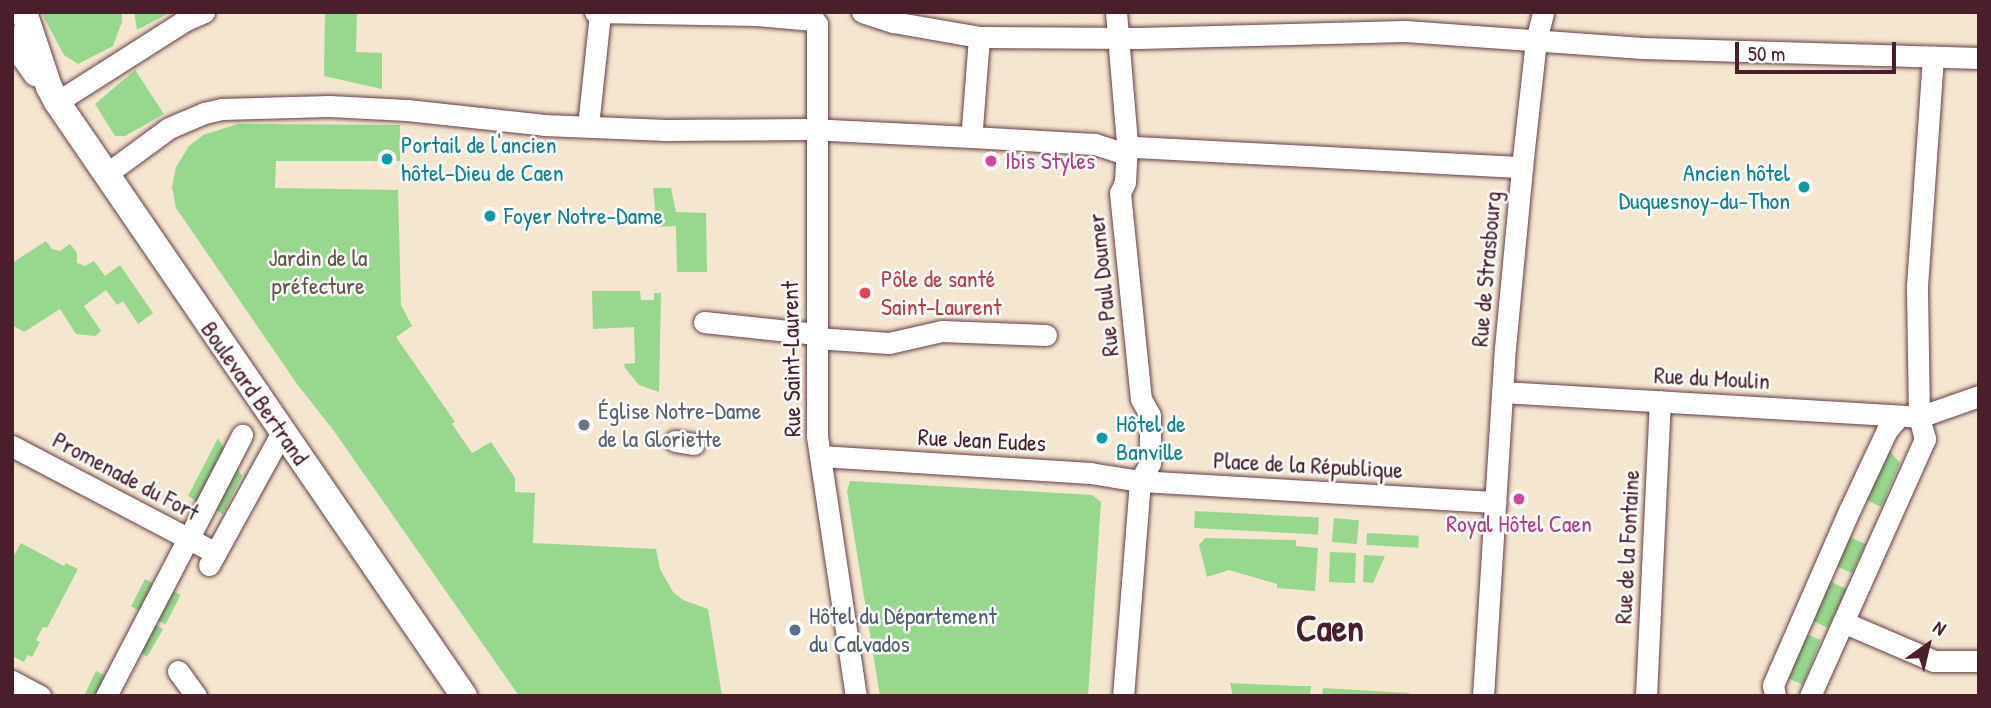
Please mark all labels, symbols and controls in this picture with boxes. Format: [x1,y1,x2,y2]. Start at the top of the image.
scale bar [1739,28,1900,72]
text: 50 m [1748,39,1785,68]
place label: Portail de l'ancien hôtel-Dieu de Caen [401,131,563,187]
place label: Ibis Styles [1005,147,1095,175]
marker: Portail de l'ancien hôtel-Dieu de Caen [379,151,395,167]
marker: Ibis Styles [983,153,999,169]
place label: Ancien hôtel Duquesnoy-du-Thon [1619,159,1790,215]
marker: Ancien hôtel Duquesnoy-du-Thon [1796,179,1812,195]
street label: Rue de Strasbourg [1465,190,1507,348]
place label: Foyer Notre-Dame [504,202,663,230]
marker: Foyer Notre-Dame [482,208,498,224]
street label: Rue Paul Doumer [1081,212,1125,358]
park label: Jardin de la préfecture [269,244,367,300]
place label: Pôle de santé Saint-Laurent [881,265,1001,321]
street label: Rue Saint-Laurent [775,281,807,437]
marker: Pôle de santé Saint-Laurent [855,283,875,303]
street label: Boulevard Bertrand [195,316,315,470]
street label: Rue du Moulin [1653,361,1771,395]
place label: Église Notre-Dame de la Gloriette [598,397,761,453]
place label: Hôtel de Banville [1116,410,1186,466]
marker: Église Notre-Dame de la Gloriette [576,417,592,433]
street label: Rue Jean Eudes [917,422,1047,458]
street label: Promenade du Fort [48,425,204,527]
marker: Hôtel de Banville [1094,430,1110,446]
street label: Place de la République [1213,446,1403,484]
street label: Rue de la Fontaine [1609,469,1645,625]
marker: Royal Hôtel Caen [1511,491,1527,507]
place label: Royal Hôtel Caen [1446,510,1592,538]
place label: Hôtel du Département du Calvados [809,602,997,658]
district label: Caen [1296,605,1364,651]
north arrow [1893,610,1963,680]
text: N [1928,614,1951,641]
marker: Hôtel du Département du Calvados [787,622,803,638]

